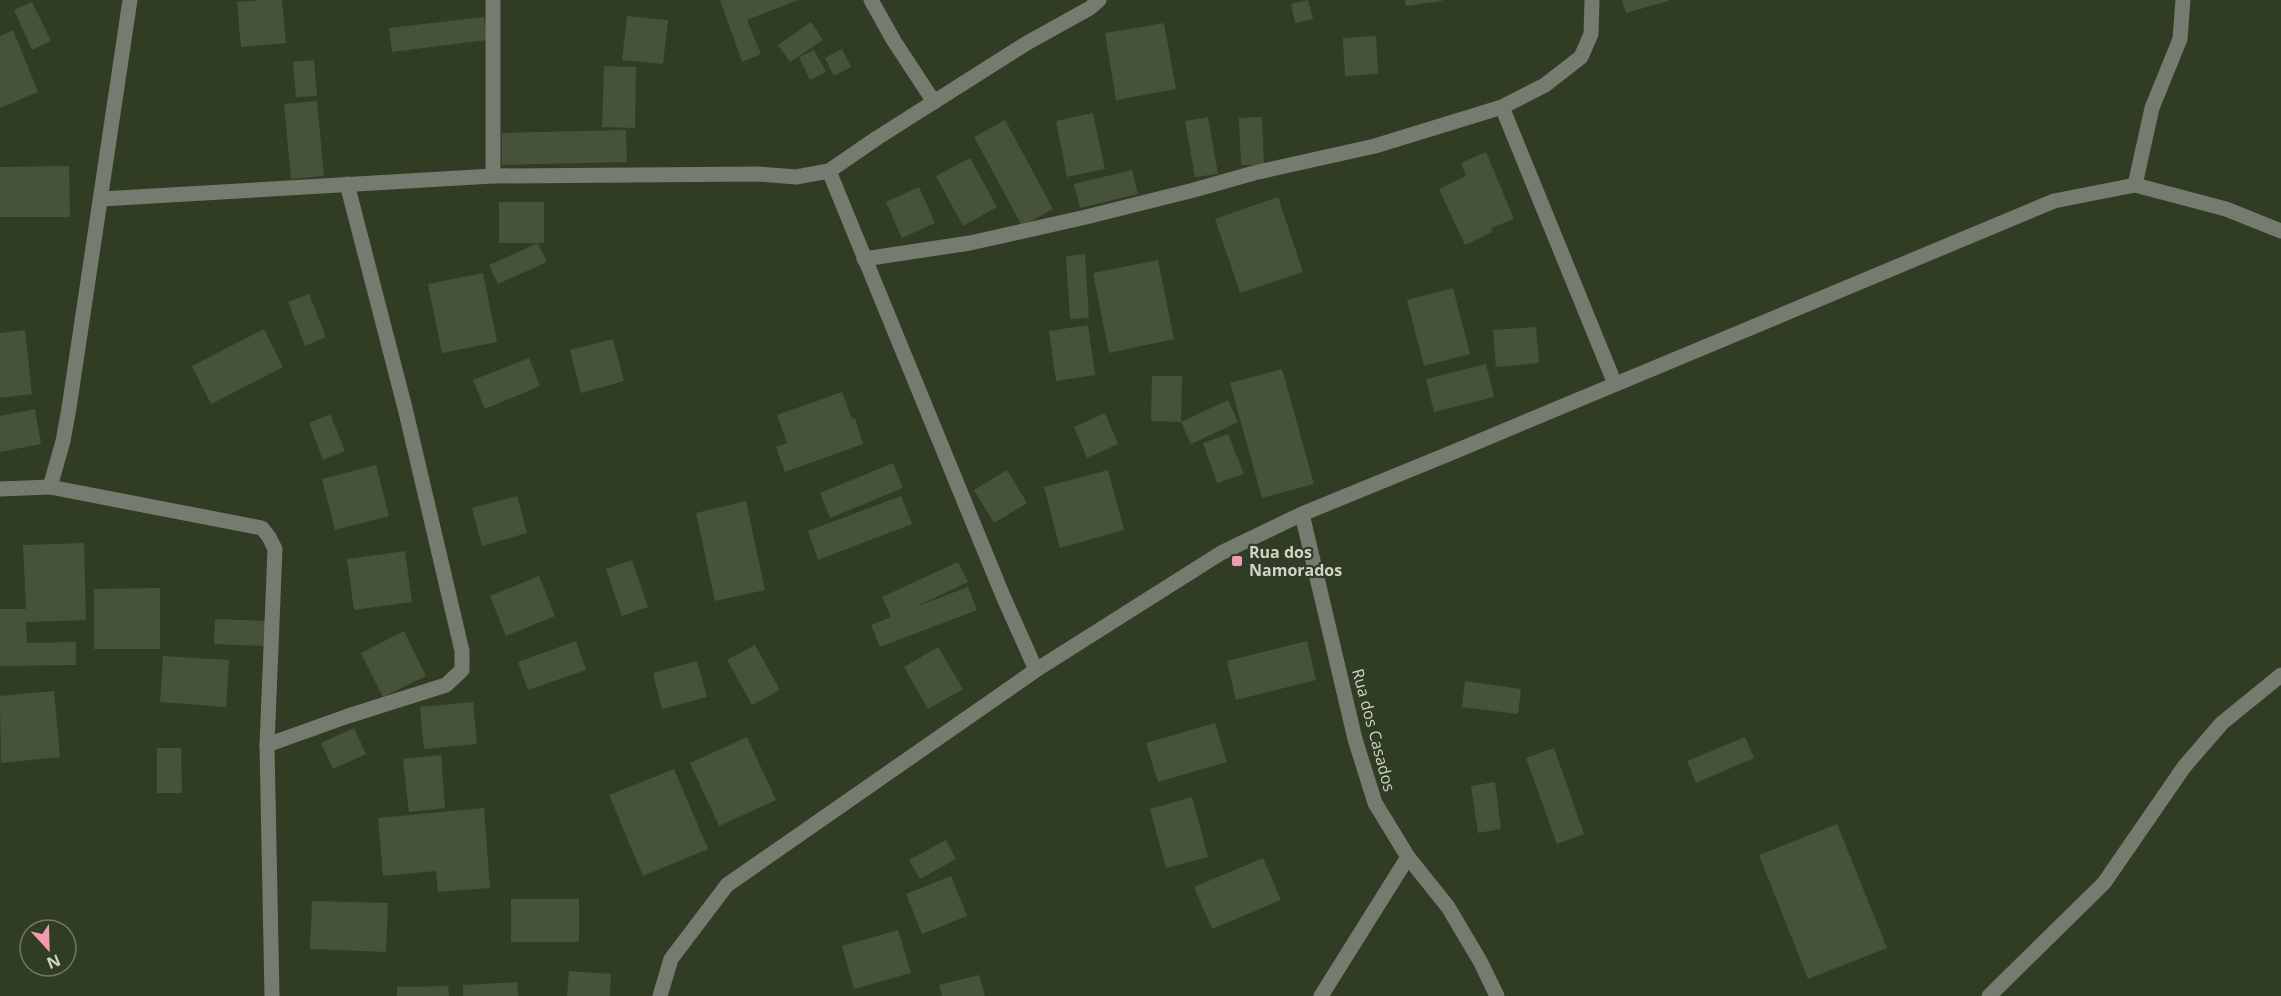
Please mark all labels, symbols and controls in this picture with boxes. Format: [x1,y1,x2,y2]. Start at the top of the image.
place label: Rua dos Namorados [1249,541,1342,581]
marker: Rua dos Namorados [1230,554,1244,568]
street label: Rua dos Casados [1347,666,1401,794]
north arrow [18,918,78,978]
text: N [43,949,64,975]

